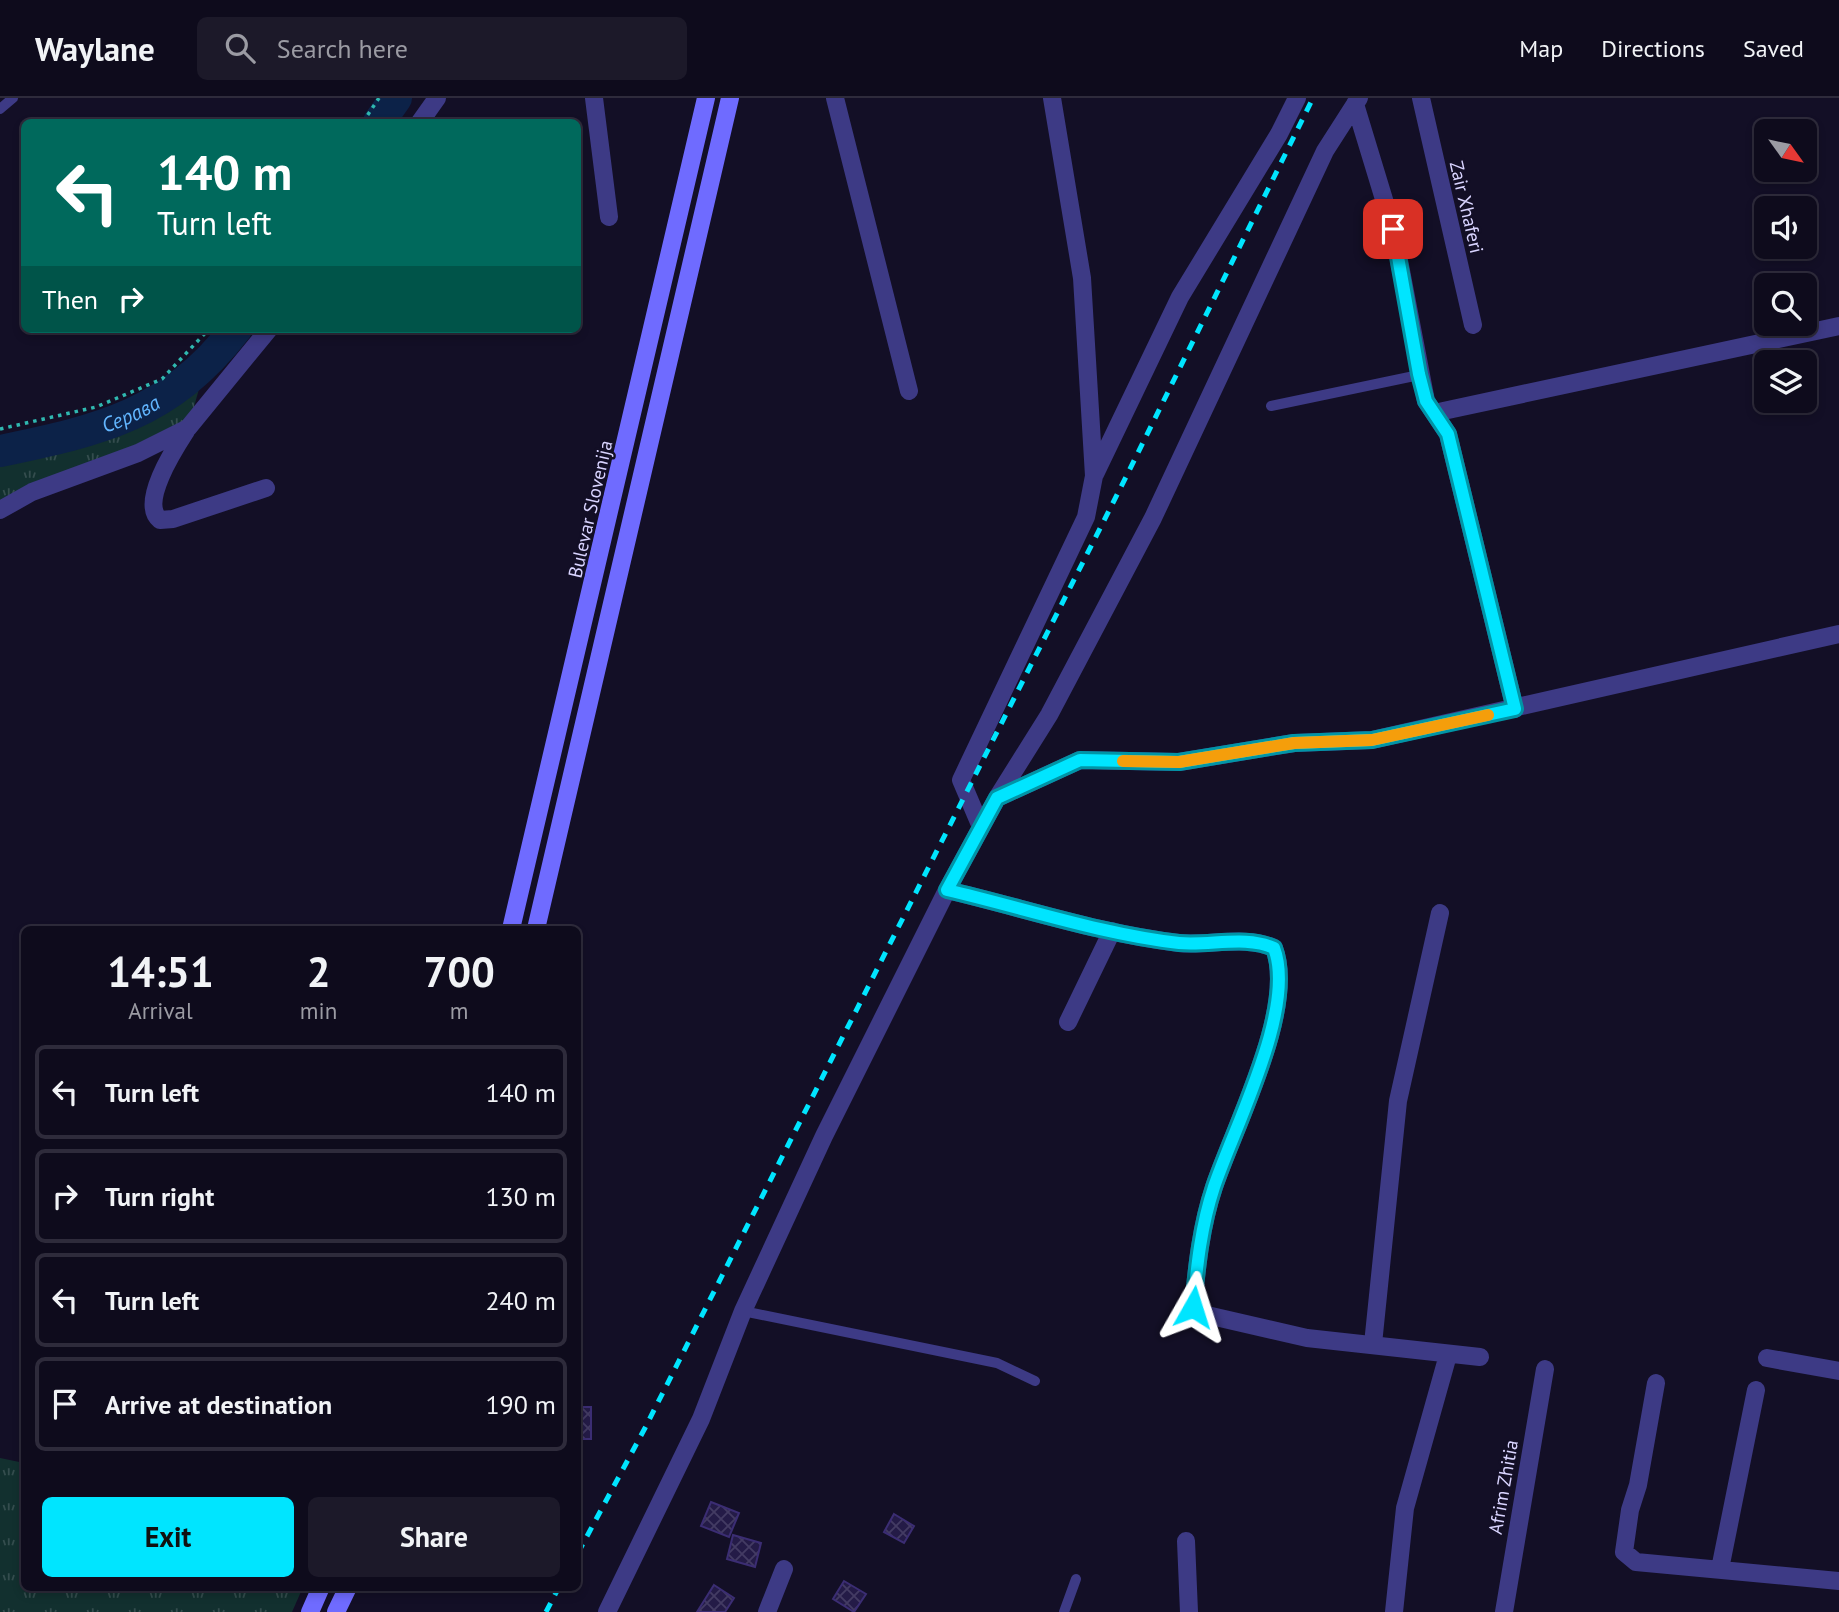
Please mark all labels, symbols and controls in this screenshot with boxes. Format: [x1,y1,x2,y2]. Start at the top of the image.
search box [197,17,687,80]
text: Waylane [35,27,155,70]
icon: search [221,29,259,67]
text: Search here [277,32,408,65]
text: Map [1519,33,1563,64]
text: Directions [1601,33,1705,64]
text: Saved [1743,33,1804,64]
north arrow [1754,119,1816,182]
map controls [1754,119,1817,413]
text: 140 m [157,140,292,204]
icon: left [42,147,133,238]
street label: Zair Xhaferi [1445,158,1489,256]
button: sound [1754,196,1817,259]
pin [1363,199,1423,259]
text: Turn left [157,202,272,244]
icon: arrive [1374,210,1412,248]
button: search [1754,273,1817,336]
icon: right [112,280,150,318]
text: Then [42,283,98,316]
button: layers [1754,350,1817,413]
water label: Серава [98,388,165,438]
street label: Bulevar Slovenija [563,438,617,580]
text: 14:51 [107,944,214,999]
text: 2 [307,944,330,999]
text: 700 [423,944,495,999]
text: Arrival [128,996,193,1025]
text: min [300,996,337,1025]
text: m [450,996,468,1025]
icon: left [46,1073,84,1111]
text: Turn left [105,1076,199,1109]
text: 140 m [485,1076,556,1109]
icon: right [46,1177,84,1215]
text: Turn right [105,1180,214,1213]
text: 130 m [485,1180,556,1213]
position arrow [1156,1270,1230,1344]
icon: left [46,1281,84,1319]
text: Turn left [105,1284,199,1317]
text: 240 m [485,1284,556,1317]
icon: arrive [46,1385,84,1423]
text: Arrive at destination [105,1388,332,1421]
text: 190 m [485,1388,556,1421]
street label: Afrim Zhitia [1483,1438,1523,1536]
button: Exit [42,1497,294,1577]
button: Share [308,1497,560,1577]

